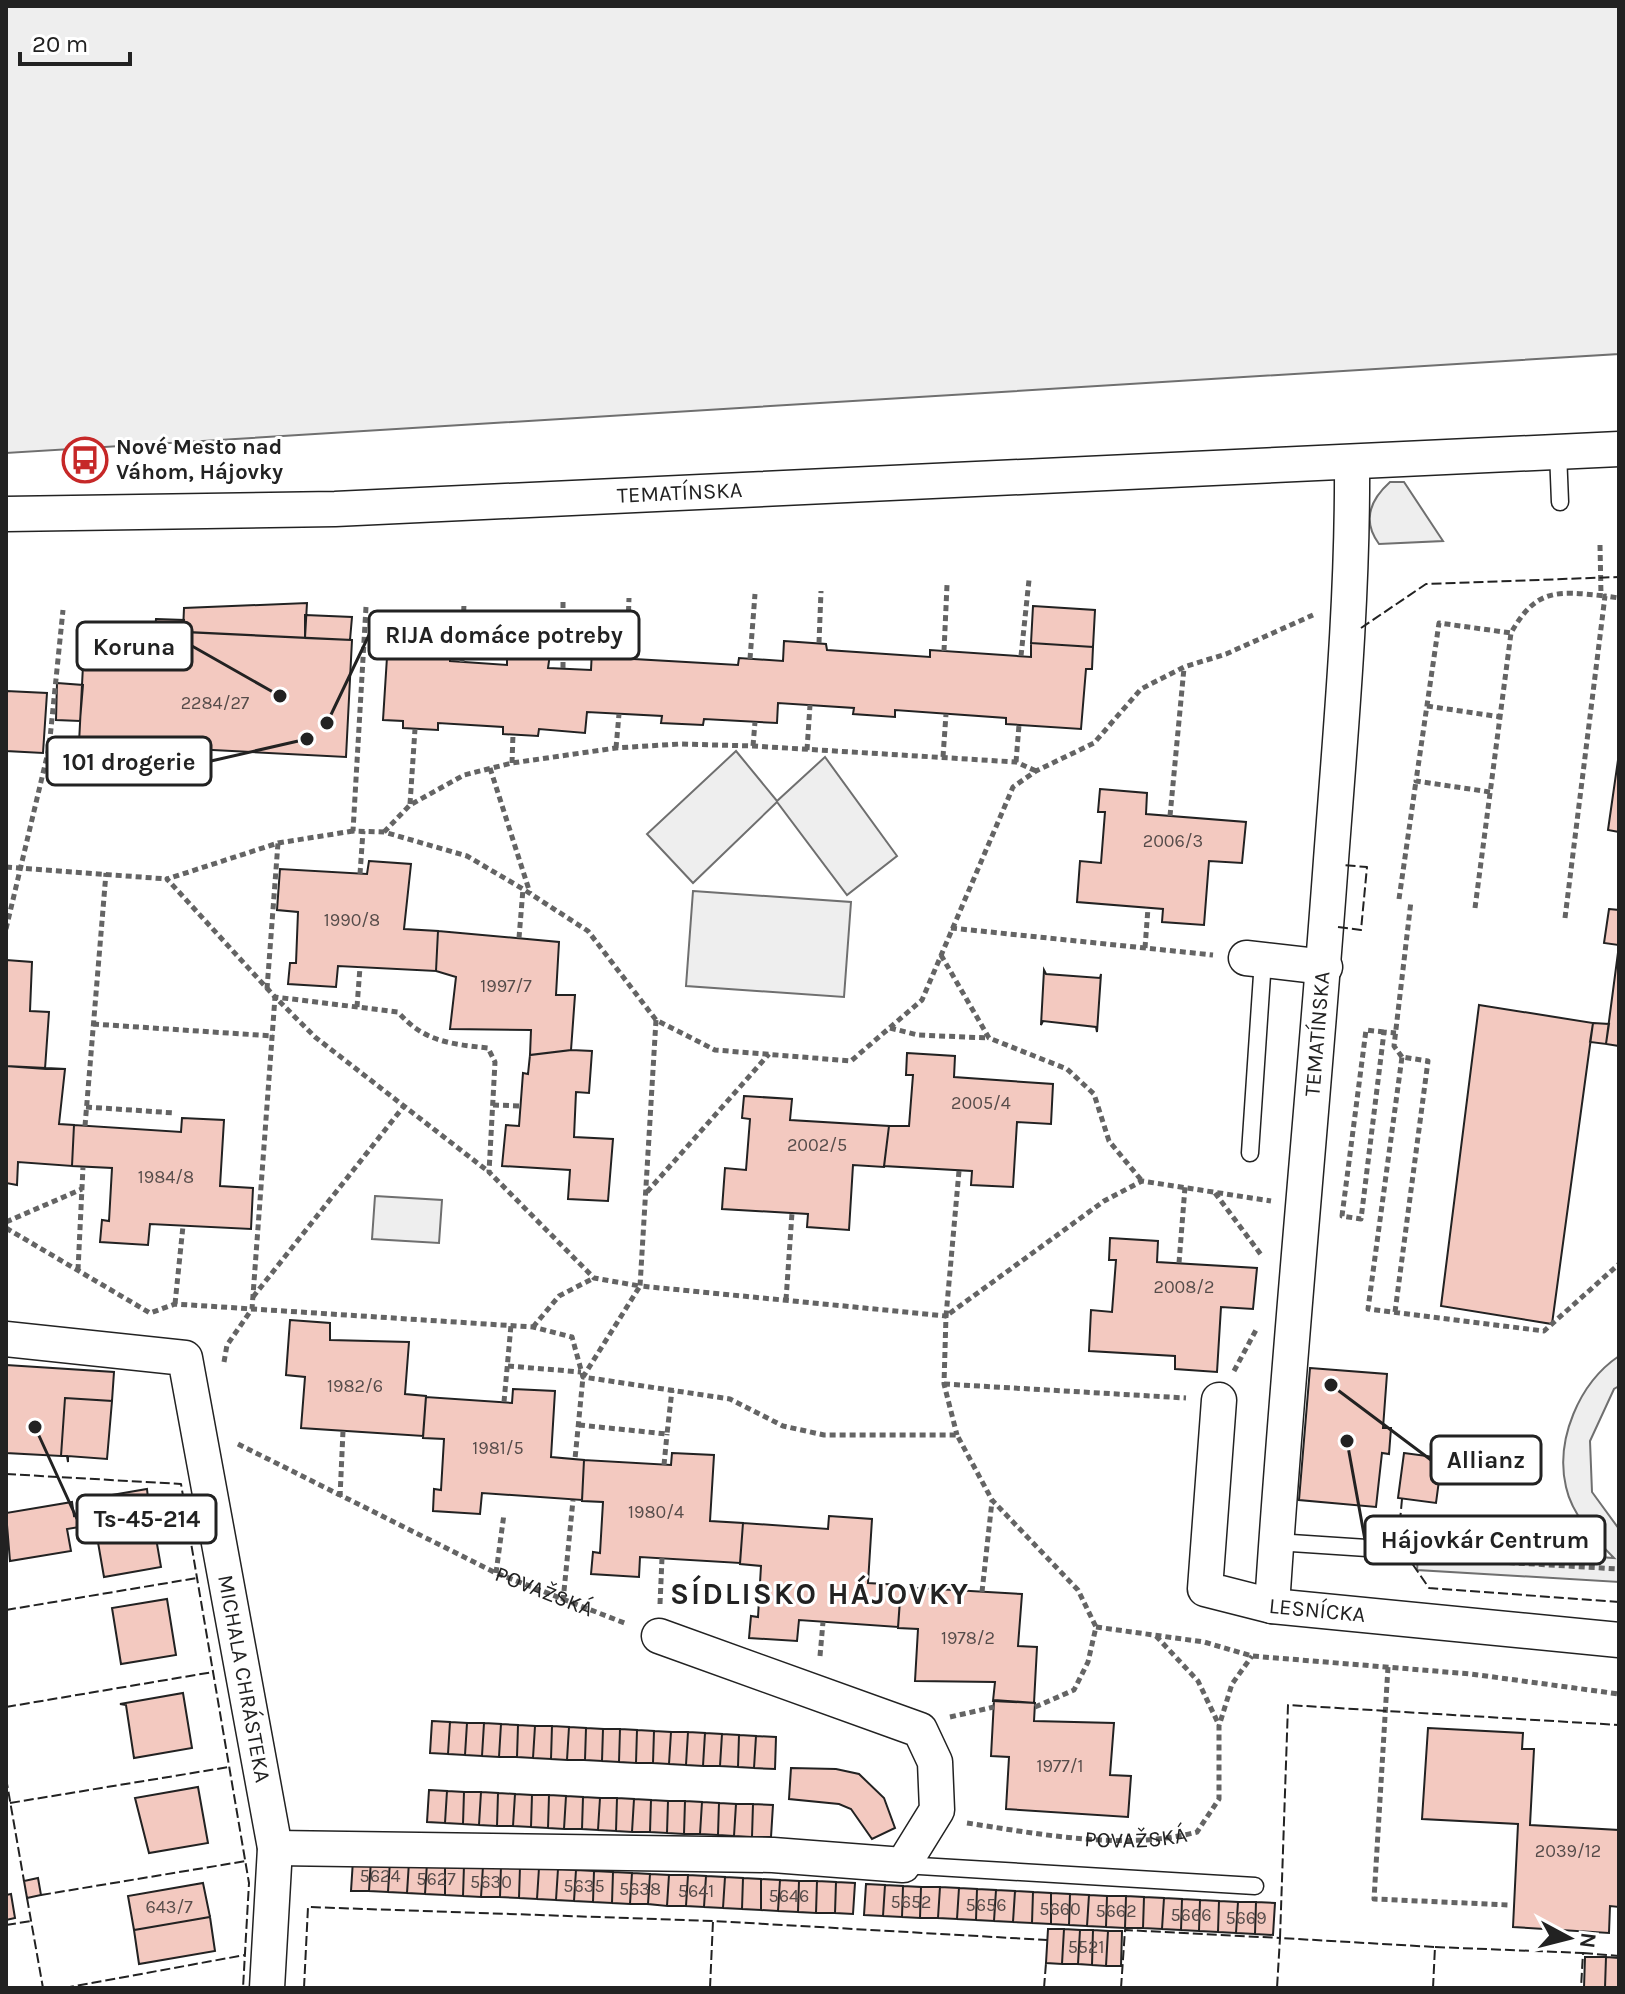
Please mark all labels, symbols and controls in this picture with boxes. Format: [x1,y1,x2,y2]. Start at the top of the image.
scale bar [20,16,130,66]
text: 20 m [32,30,88,58]
place label: Nové Mesto nad Váhom, Hájovky [116,434,283,485]
bus stop icon: Nové Mesto nad Váhom, Hájovky [61,436,109,484]
street label: TEMATÍNSKA [616,477,743,509]
callout: RIJA domáce potreby [369,611,639,659]
text: RIJA domáce potreby [385,621,623,649]
callout: Koruna [77,622,192,670]
text: Koruna [93,633,175,661]
house number: 2284/27 [181,692,250,714]
callout: 101 drogerie [47,737,211,785]
text: 101 drogerie [63,748,195,776]
house number: 2006/3 [1143,830,1203,852]
house number: 1990/8 [324,909,380,931]
street label: TEMATÍNSKA [1299,970,1336,1097]
house number: 1997/7 [480,975,532,997]
house number: 2005/4 [951,1092,1011,1114]
house number: 2002/5 [787,1134,847,1156]
house number: 1984/8 [138,1166,194,1188]
house number: 2008/2 [1153,1276,1215,1298]
house number: 1982/6 [327,1375,383,1397]
callout: Allianz [1431,1436,1541,1484]
house number: 1981/5 [472,1437,524,1459]
text: Allianz [1447,1446,1525,1474]
callout: Ts-45-214 [77,1495,216,1543]
house number: 1980/4 [628,1501,684,1523]
text: Ts-45-214 [94,1505,200,1533]
callout: Hájovkár Centrum [1365,1516,1605,1564]
text: Hájovkár Centrum [1381,1526,1589,1554]
street label: POVAŽSKÁ [491,1561,597,1623]
street label: MICHALA CHRÁSTEKA [212,1573,276,1785]
district label: SÍDLISKO HÁJOVKY [670,1574,970,1612]
street label: LESNÍCKA [1268,1593,1367,1628]
house number: 1978/2 [941,1627,995,1649]
house number: 1977/1 [1036,1755,1084,1777]
street label: POVAŽSKÁ [1084,1821,1190,1854]
house number: 2039/12 [1535,1840,1601,1862]
house number: 5624 [360,1865,400,1887]
house number: 5627 [416,1868,456,1890]
house number: 5630 [470,1871,512,1893]
house number: 5635 [563,1875,605,1897]
house number: 5638 [619,1878,661,1900]
house number: 5641 [678,1880,714,1902]
house number: 5646 [769,1885,809,1907]
house number: 5652 [890,1891,932,1913]
house number: 5656 [966,1894,1006,1916]
house number: 643/7 [145,1896,193,1918]
house number: 5660 [1039,1898,1081,1920]
north arrow [1529,1898,1609,1978]
house number: 5662 [1095,1900,1137,1922]
house number: 5666 [1170,1904,1212,1926]
house number: 5669 [1225,1907,1267,1929]
text: N [1574,1931,1602,1950]
house number: 5521 [1068,1936,1104,1958]

